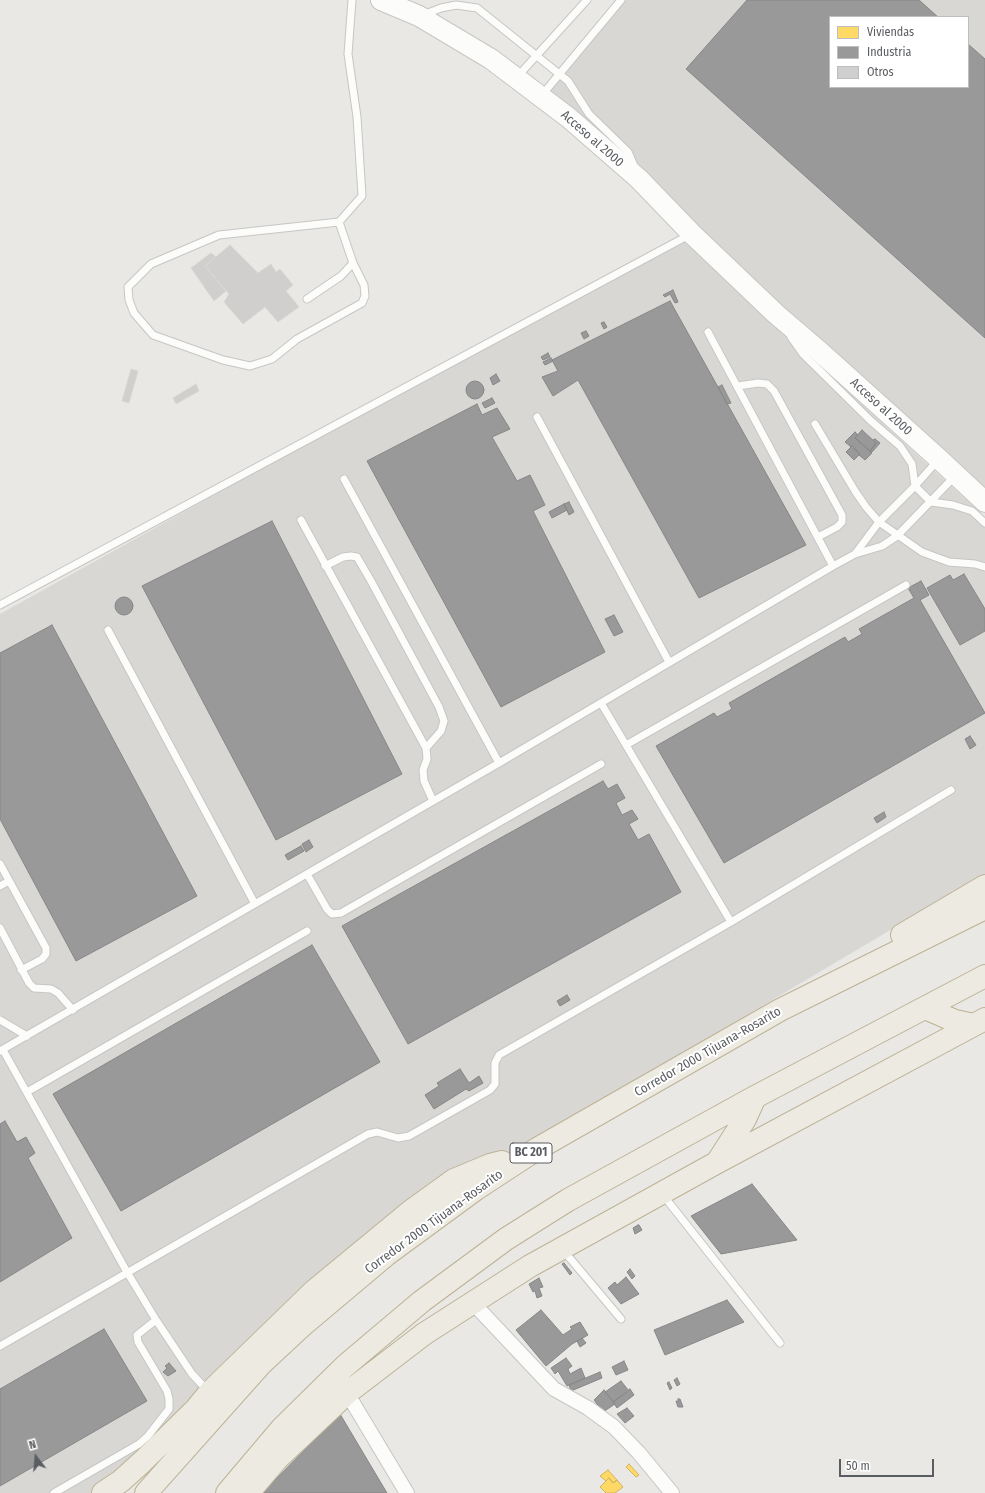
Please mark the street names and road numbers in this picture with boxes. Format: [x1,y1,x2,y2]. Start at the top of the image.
street label: Acceso al 2000 [557,107,627,171]
street label: Acceso al 2000 [847,375,915,439]
street label: Corredor 2000 Tijuana-Rosarito [632,1004,784,1100]
road number: BC 201 [510,1143,552,1163]
street label: Corredor 2000 Tijuana-Rosarito [362,1167,506,1277]

